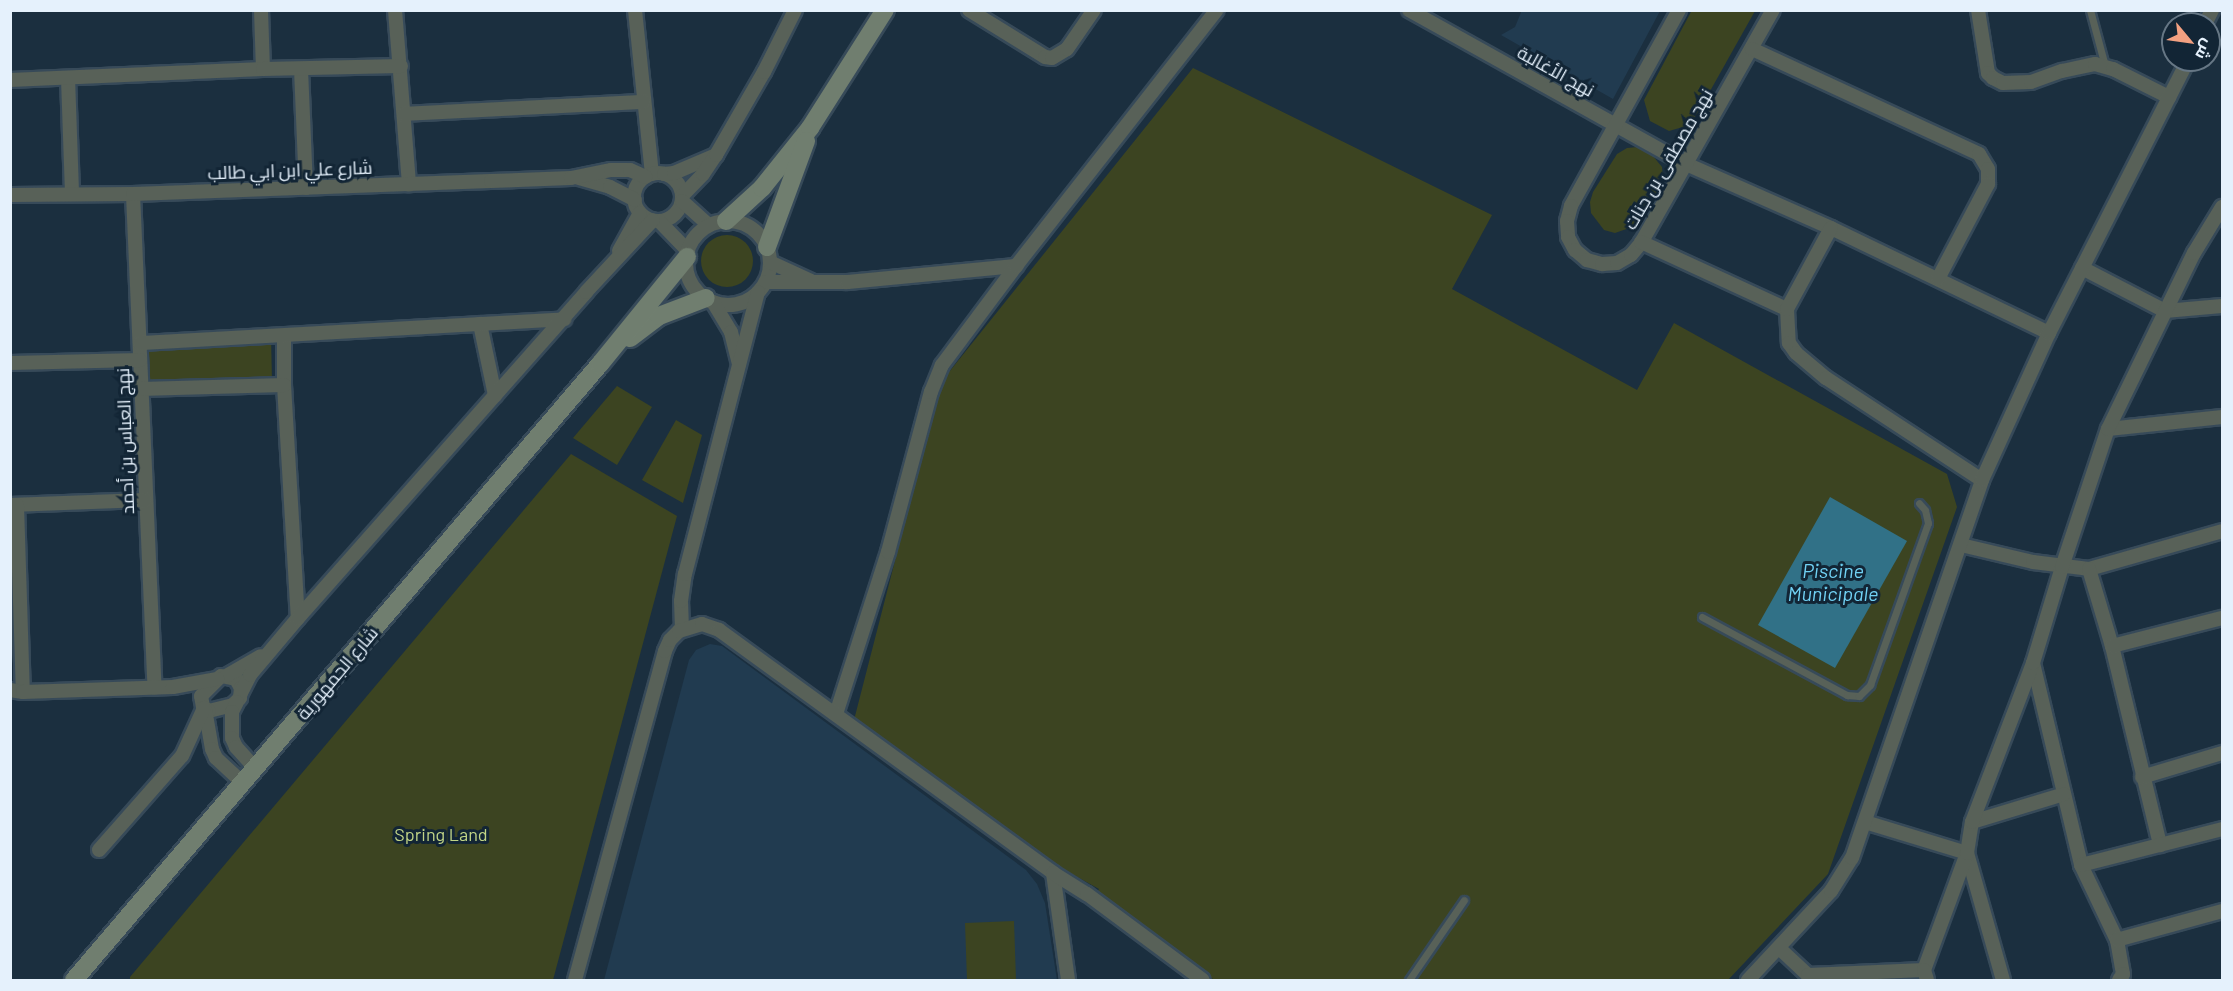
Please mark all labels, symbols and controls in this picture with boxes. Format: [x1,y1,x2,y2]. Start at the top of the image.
north arrow [2161,12,2221,72]
text: ش [2192,36,2219,64]
street label: نهج الأغالبة [1514,41,1598,101]
street label: نهج مصطفى بن جنات [1619,85,1717,233]
street label: شارع علي ابن ابي طالب [207,156,373,184]
street label: نهج العباس بن أحمد [112,367,138,515]
water label: Piscine Municipale [1788,559,1878,606]
street label: شارع الجمهورية [292,622,382,724]
park label: Spring Land [394,823,488,845]

